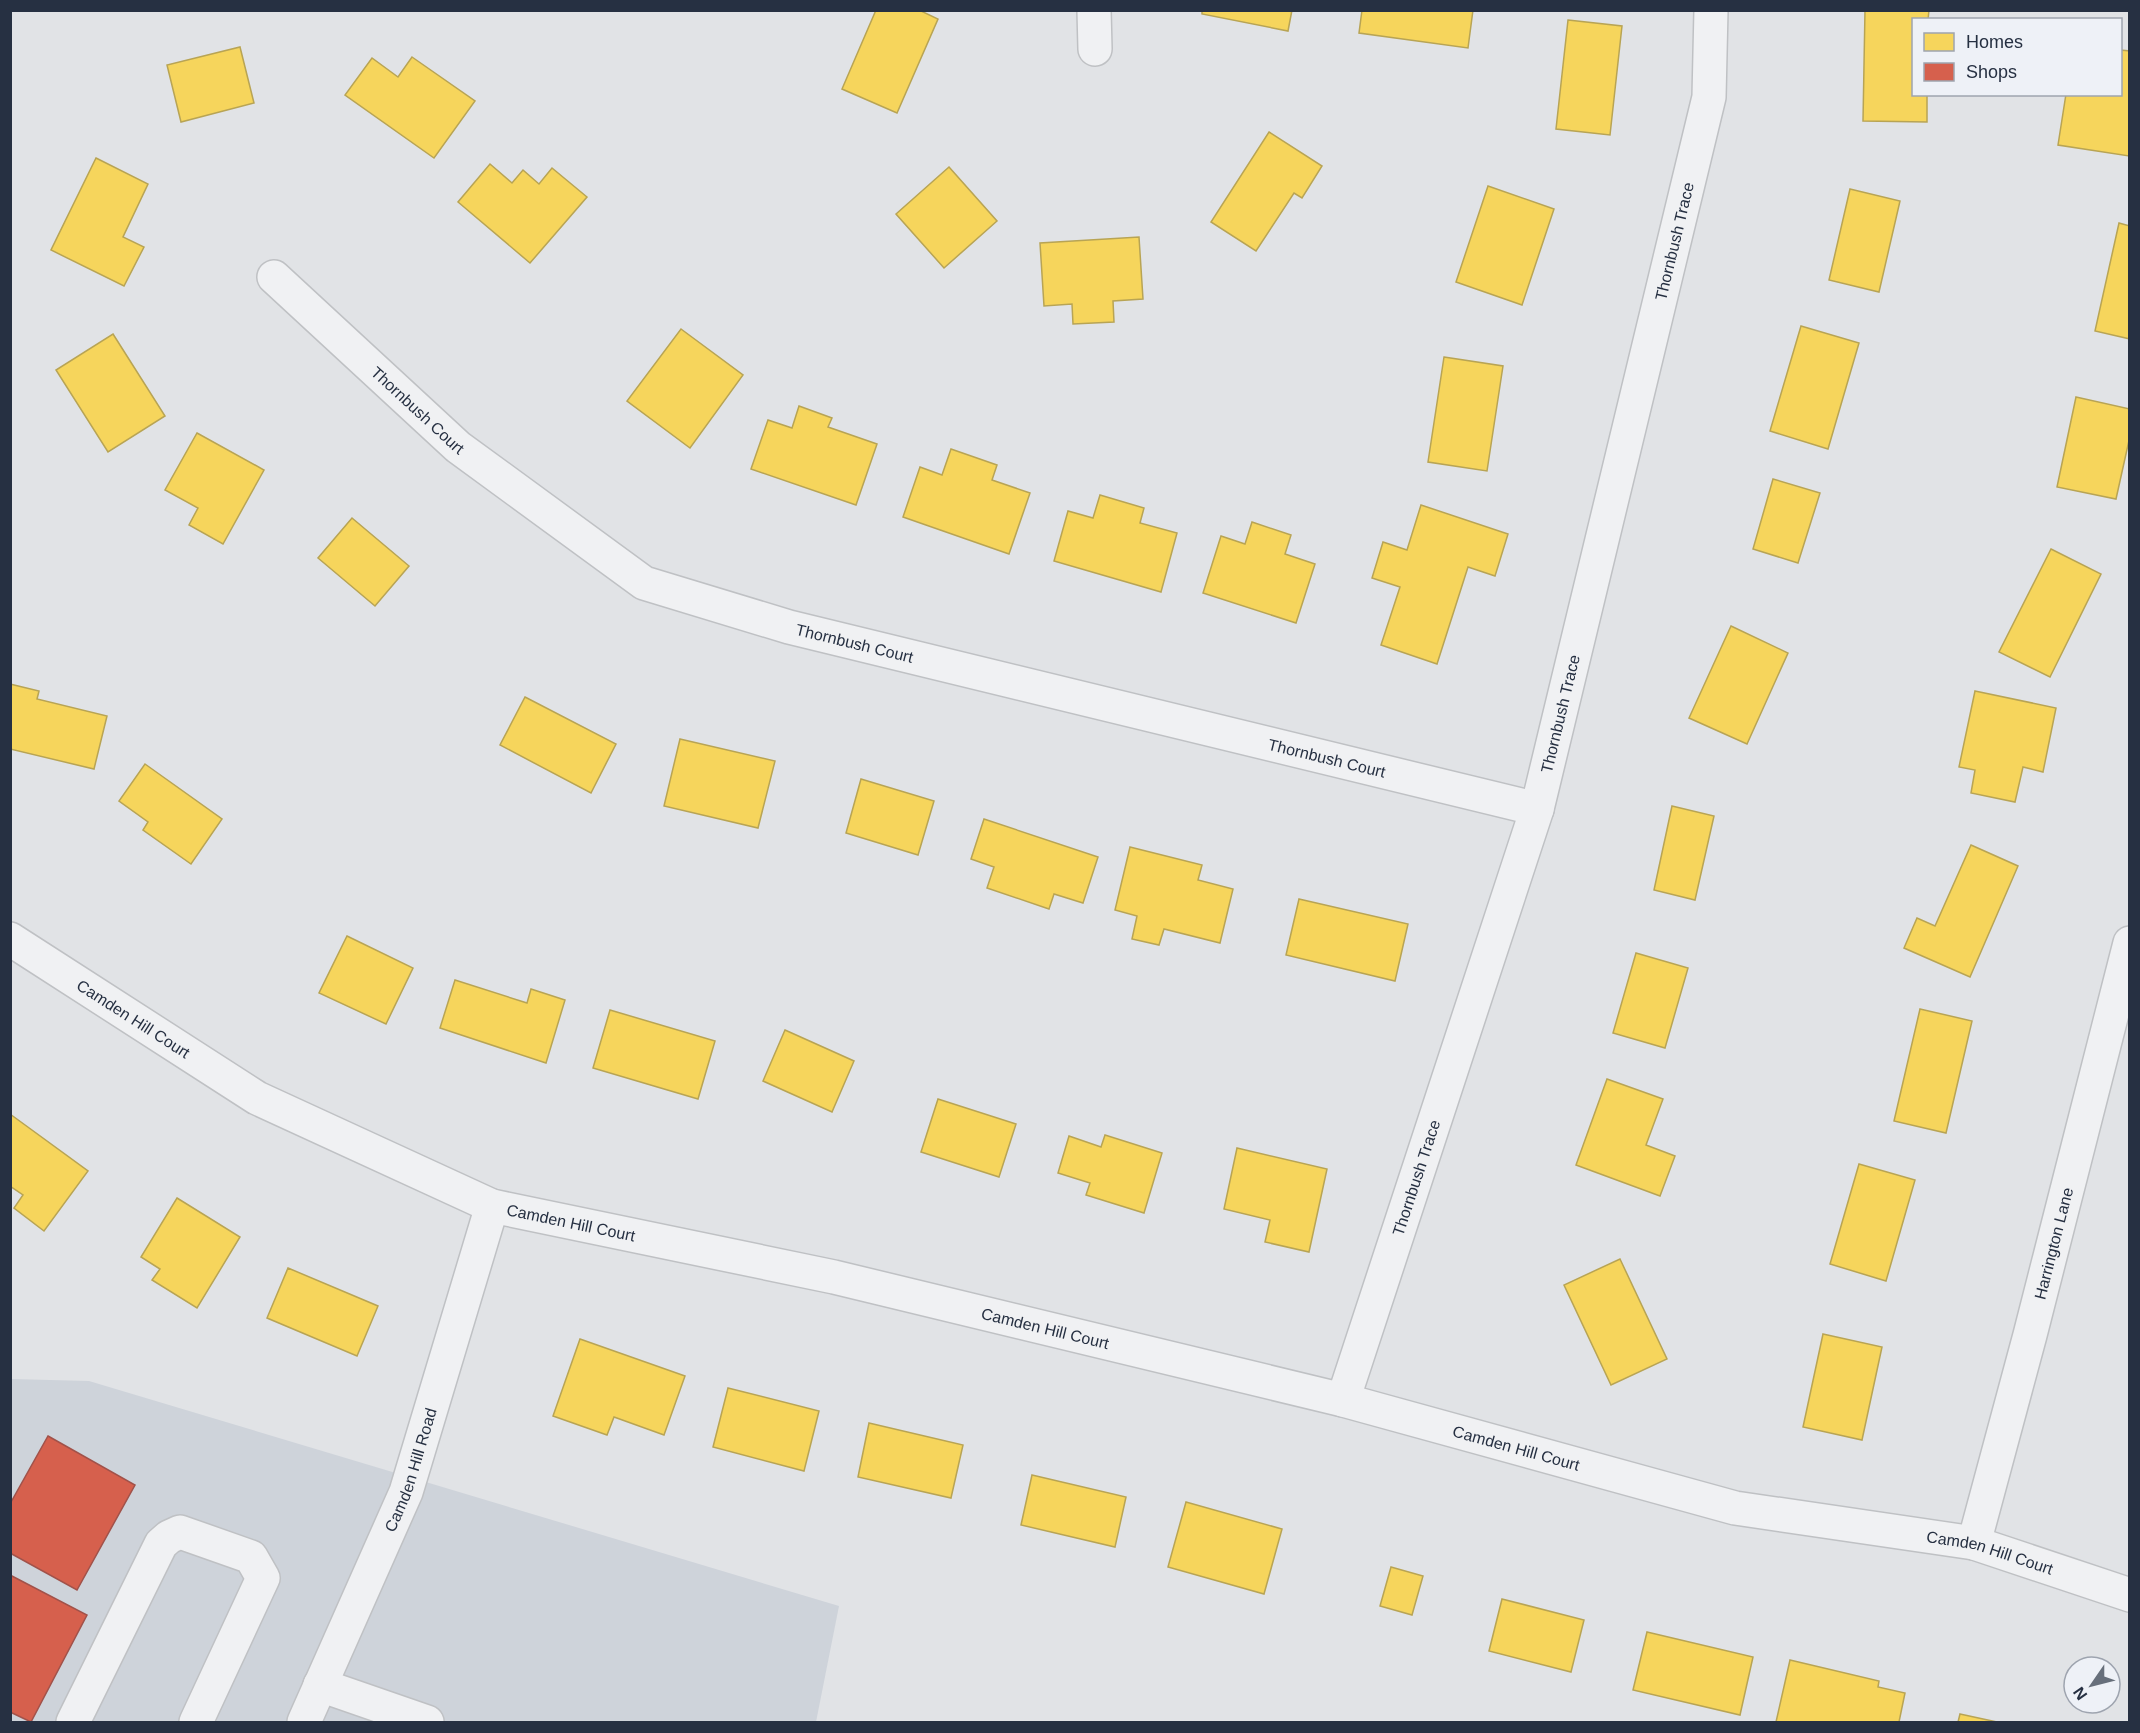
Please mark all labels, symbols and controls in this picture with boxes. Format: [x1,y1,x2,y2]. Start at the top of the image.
legend [1912,18,2122,96]
text: Homes [1966,32,2023,52]
text: Shops [1966,62,2017,82]
street label: Thornbush Trace [1652,181,1697,302]
street label: Thornbush Court [368,363,468,458]
street label: Thornbush Court [794,621,915,666]
street label: Thornbush Trace [1538,653,1583,775]
street label: Thornbush Court [1266,736,1388,781]
street label: Camden Hill Court [74,976,193,1062]
street label: Thornbush Trace [1390,1118,1443,1238]
street label: Harrington Lane [2031,1186,2076,1301]
street label: Camden Hill Court [505,1201,637,1245]
street label: Camden Hill Court [980,1305,1111,1352]
street label: Camden Hill Road [381,1406,440,1535]
street label: Camden Hill Court [1451,1423,1582,1474]
street label: Camden Hill Court [1925,1528,2056,1578]
north arrow [2062,1655,2122,1715]
text: N [2070,1684,2090,1703]

